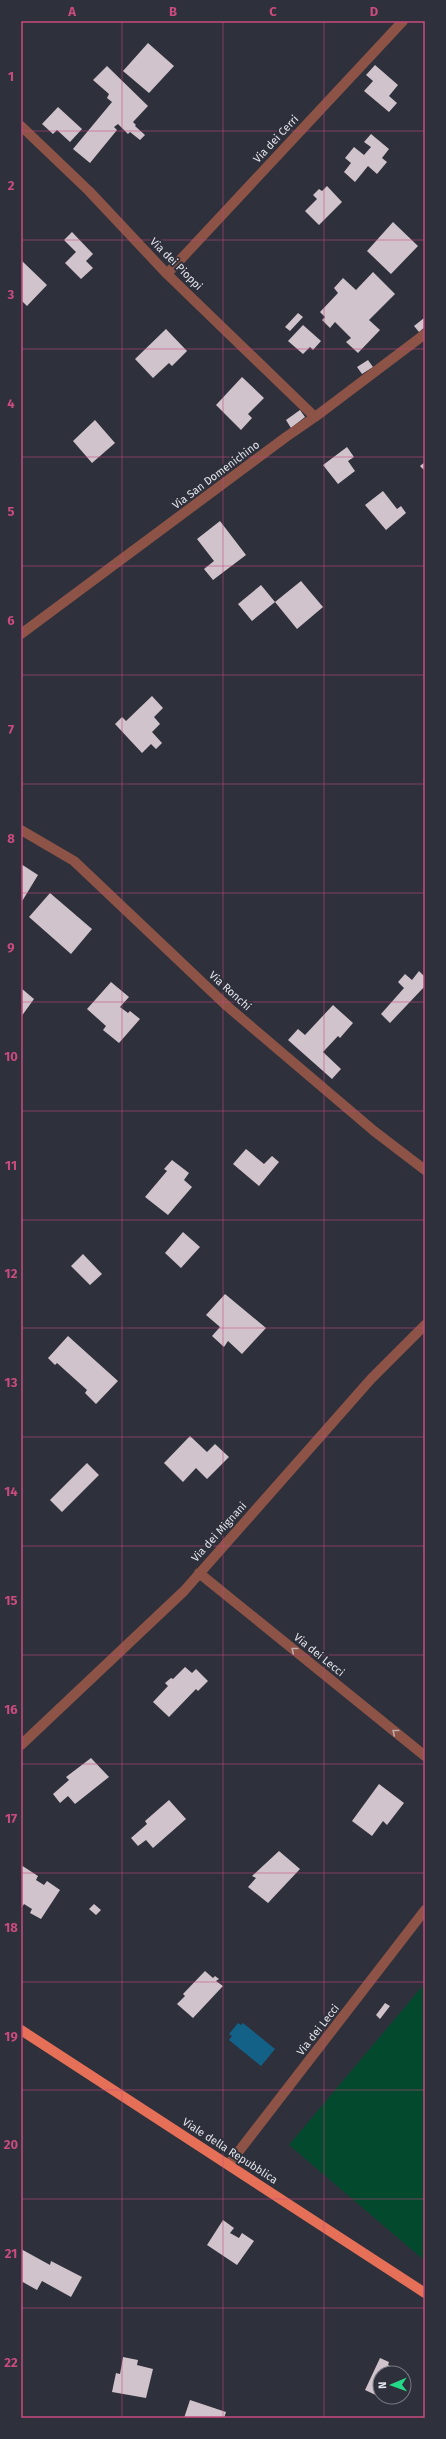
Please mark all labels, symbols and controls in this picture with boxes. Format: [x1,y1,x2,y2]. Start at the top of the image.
text: A [67,4,76,19]
text: B [169,4,177,19]
text: C [269,4,277,19]
text: D [370,4,379,19]
text: 1 [8,69,14,84]
street label: Via dei Cerri [251,113,301,165]
text: 2 [8,178,15,193]
street label: Via dei Pioppi [147,235,205,293]
text: 3 [7,287,15,302]
text: 4 [7,396,15,411]
street label: Via San Domenichino [170,438,262,512]
text: 5 [8,504,15,519]
text: 6 [7,613,15,628]
text: 7 [8,722,14,737]
text: 8 [7,831,15,846]
text: 9 [7,940,15,955]
street label: Via Ronchi [206,969,254,1013]
text: 10 [4,1049,18,1064]
text: 11 [5,1158,17,1173]
text: 12 [5,1266,18,1281]
text: 13 [5,1375,18,1390]
text: 14 [4,1484,18,1499]
street label: Via dei Mignani [189,1499,249,1565]
text: 15 [4,1593,18,1608]
street label: Via dei Lecci [291,1631,347,1679]
one-way arrow [291,1647,298,1654]
text: 16 [4,1702,18,1717]
one-way arrow [392,1729,399,1736]
text: 17 [5,1811,17,1826]
text: 18 [4,1920,18,1935]
street label: Via dei Lecci [294,2002,342,2058]
text: 19 [4,2029,18,2044]
street label: Viale della Repubblica [180,2115,280,2187]
text: 20 [4,2137,19,2152]
text: 21 [5,2246,17,2261]
text: 22 [4,2355,18,2370]
north arrow [372,2365,412,2405]
text: N [376,2381,389,2389]

